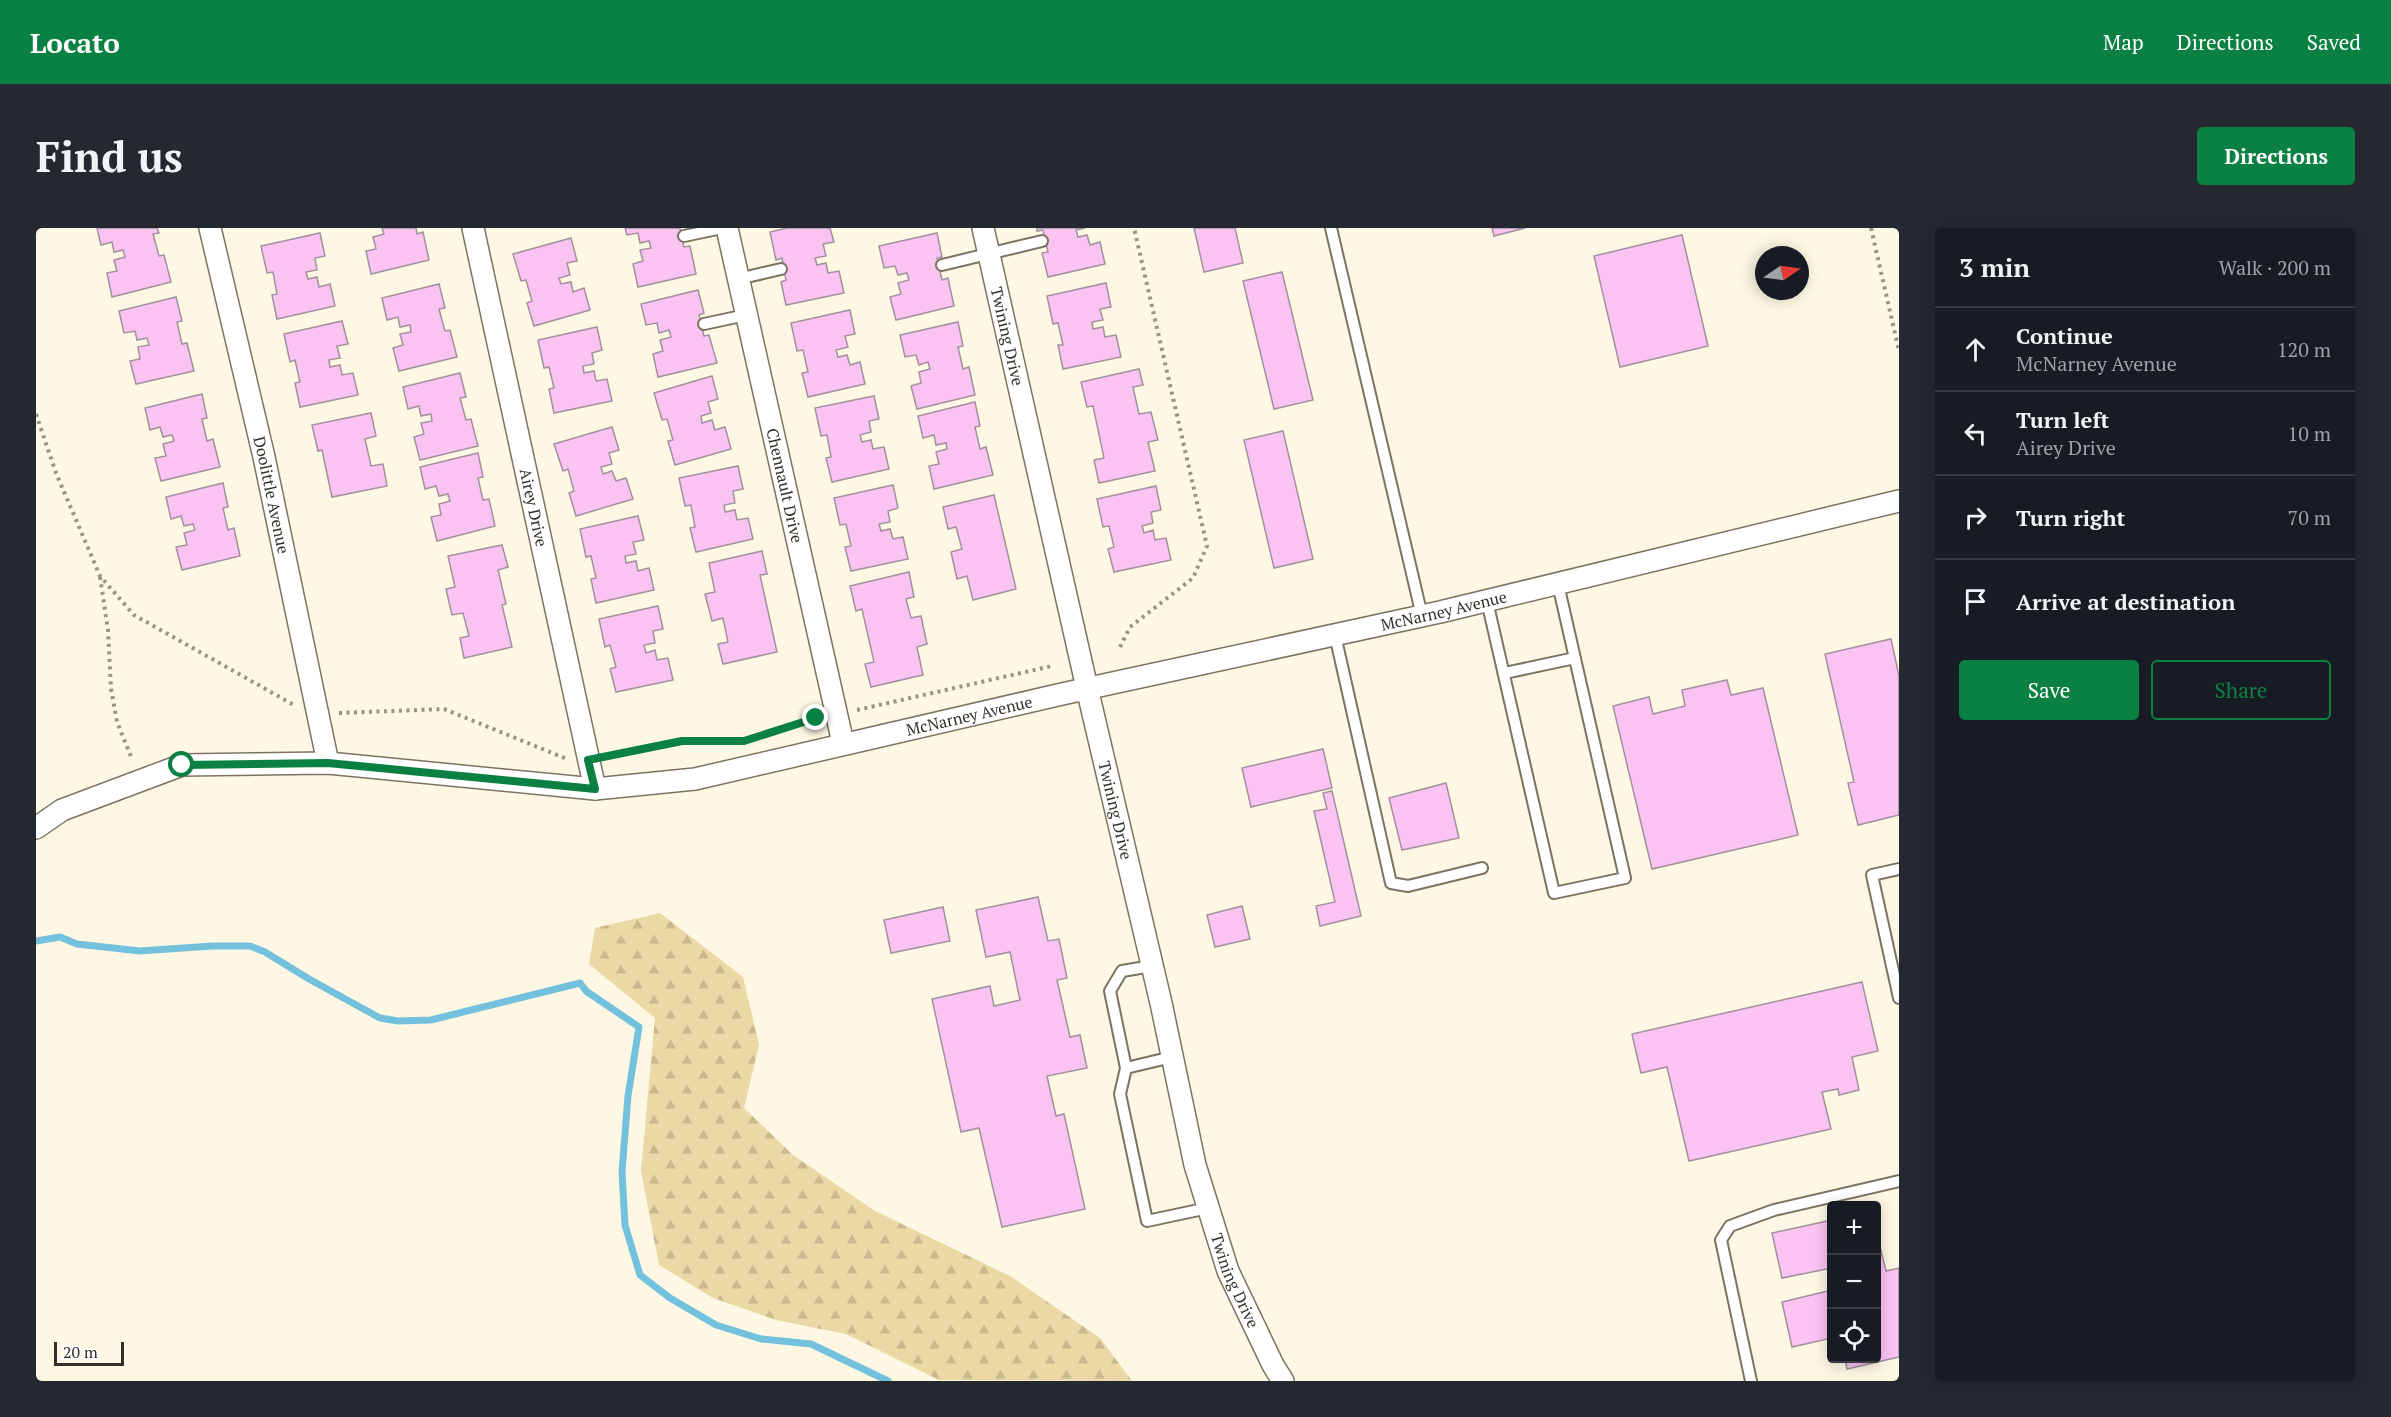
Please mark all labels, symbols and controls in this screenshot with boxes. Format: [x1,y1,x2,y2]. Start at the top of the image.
text: Locato [30,24,120,61]
text: Map [2103,28,2144,56]
text: Directions [2177,28,2274,56]
text: Saved [2307,28,2361,56]
button: Directions [2197,127,2355,185]
text: Find us [36,128,183,184]
north arrow [1755,246,1809,300]
text: 3 min [1959,250,2030,284]
text: Walk · 200 m [2219,254,2331,281]
street label: Twining Drive [986,285,1029,388]
text: Continue [2016,321,2113,350]
icon: ahead [1959,333,1992,366]
text: 120 m [2277,336,2331,363]
text: McNarney Avenue [2016,350,2177,377]
text: Turn left [2016,405,2109,434]
icon: left [1959,417,1992,450]
text: 10 m [2288,420,2331,447]
street label: Chennault Drive [761,426,809,545]
street label: Doolittle Avenue [248,434,295,556]
text: Airey Drive [2016,434,2116,461]
street label: Airey Drive [515,466,553,549]
icon: right [1959,501,1992,534]
text: Turn right [2016,503,2125,532]
text: 70 m [2288,504,2331,531]
street label: McNarney Avenue [1379,585,1509,636]
icon: arrive [1959,585,1992,618]
text: Arrive at destination [2016,587,2235,616]
button: Save [1959,660,2139,720]
button: Share [2151,660,2331,720]
street label: McNarney Avenue [904,690,1034,741]
route end [802,704,828,730]
route start [168,751,194,777]
street label: Twining Drive [1093,759,1138,862]
map controls [1827,1201,1881,1363]
button: + [1827,1201,1881,1255]
street label: Twining Drive [1206,1230,1265,1331]
button: − [1827,1255,1881,1309]
button: locate [1827,1309,1881,1363]
scale bar [54,1339,124,1366]
text: 20 m [63,1341,98,1363]

